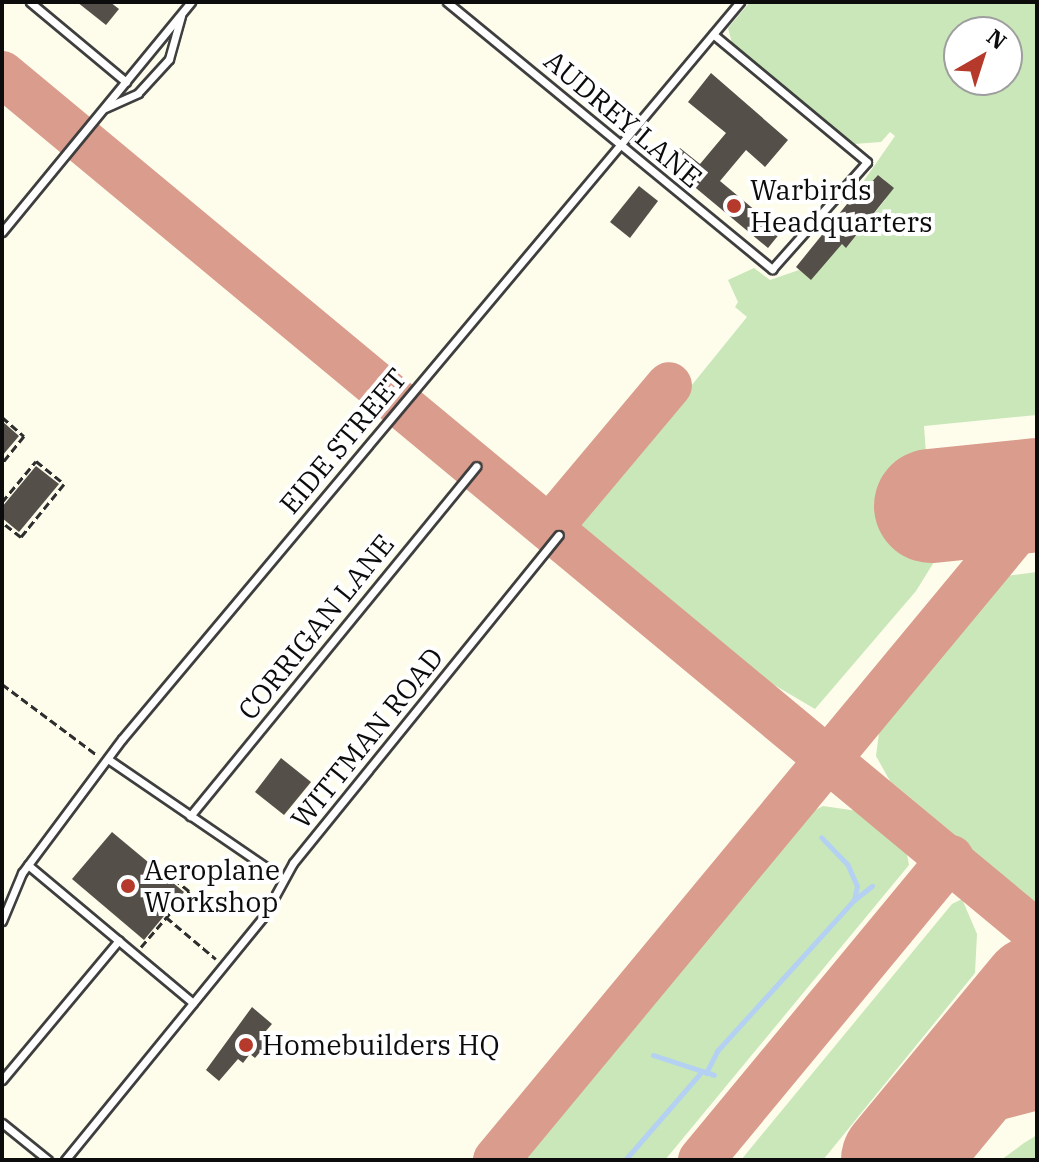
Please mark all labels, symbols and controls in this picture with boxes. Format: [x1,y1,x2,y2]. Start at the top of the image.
north arrow [943,16,1023,96]
text: N [981,22,1013,55]
street label: AUDREY LANE [537,43,709,195]
place label: Warbirds Headquarters [750,173,933,239]
marker: Warbirds Headquarters [725,197,743,215]
street label: EIDE STREET [273,362,413,520]
street label: CORRIGAN LANE [231,528,401,726]
street label: WITTMAN ROAD [284,641,450,835]
place label: Aeroplane Workshop [144,853,280,919]
marker: Aeroplane Workshop [119,877,137,895]
place label: Homebuilders HQ [262,1028,499,1062]
marker: Homebuilders HQ [237,1036,255,1054]

